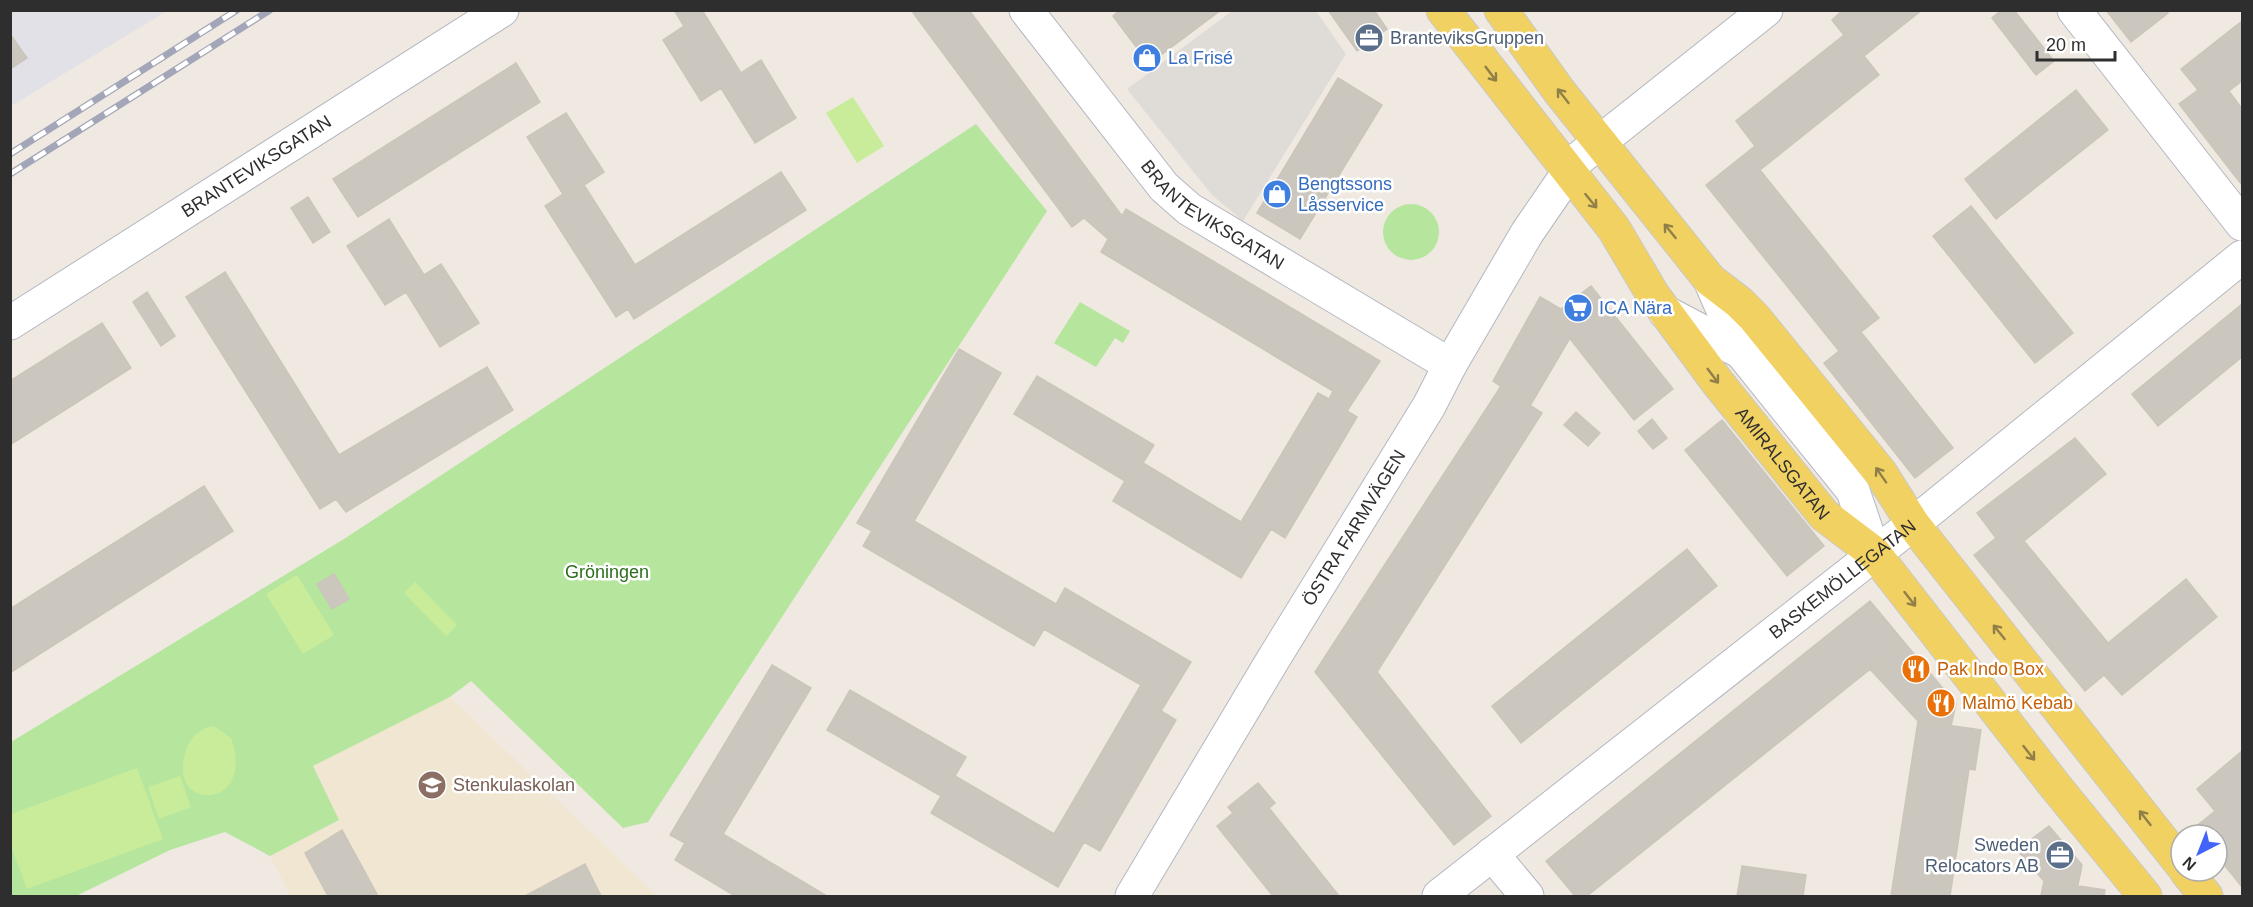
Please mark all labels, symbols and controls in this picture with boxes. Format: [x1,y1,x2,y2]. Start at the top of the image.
office icon: BranteviksGruppen [1353,22,1385,54]
scale bar [2037,24,2115,62]
place label: BranteviksGruppen [1390,28,1544,48]
text: 20 m [2046,35,2086,55]
shop icon: La Frisé [1131,42,1163,74]
place label: La Frisé [1168,48,1233,68]
one-way arrow [1484,66,1497,82]
one-way arrow [1557,88,1570,104]
street label: BRANTEVIKSGATAN [178,111,335,221]
street label: BRANTEVIKSGATAN [1137,156,1288,274]
place label: Bengtssons Låsservice [1298,174,1392,215]
shop icon: Bengtssons Låsservice [1261,178,1293,210]
one-way arrow [1584,192,1597,208]
one-way arrow [1664,224,1677,240]
supermarket icon: ICA Nära [1562,292,1594,324]
place label: ICA Nära [1599,298,1673,318]
one-way arrow [1706,368,1719,384]
street label: AMIRALSGATAN [1731,403,1834,524]
street label: ÖSTRA FARMVÄGEN [1299,446,1410,609]
one-way arrow [1875,467,1887,483]
street label: BASKEMÖLLEGATAN [1765,516,1920,643]
park label: Gröningen [565,562,649,582]
one-way arrow [1903,591,1916,607]
one-way arrow [1992,624,2005,640]
restaurant icon: Pak Indo Box [1900,653,1932,685]
place label: Pak Indo Box [1937,659,2044,679]
restaurant icon: Malmö Kebab [1925,687,1957,719]
place label: Malmö Kebab [1962,693,2073,713]
one-way arrow [2023,745,2036,761]
school or university icon: Stenkulaskolan [416,769,448,801]
place label: Stenkulaskolan [453,775,575,795]
one-way arrow [2138,810,2151,826]
north arrow [2169,823,2229,883]
place label: Sweden Relocators AB [1925,835,2039,876]
office icon: Sweden Relocators AB [2044,839,2076,871]
text: N [2179,854,2199,874]

